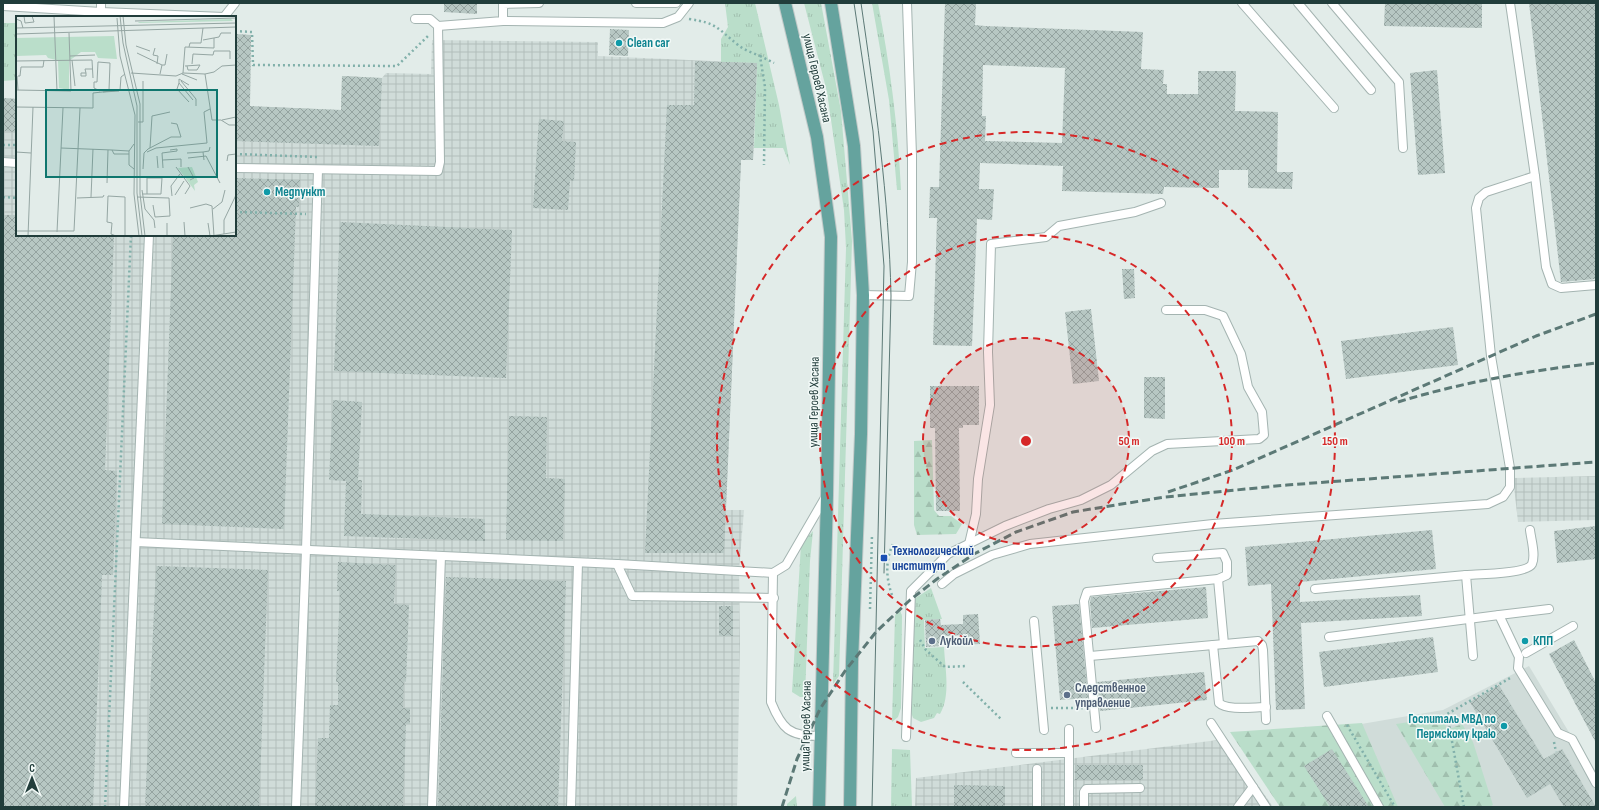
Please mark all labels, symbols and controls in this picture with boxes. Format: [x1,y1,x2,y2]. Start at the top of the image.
inset map [16,16,236,236]
street label: улица Героев Хасана [799,32,835,124]
place label: Clean car [627,35,670,51]
marker: Clean car [614,38,624,48]
place label: Медпункт [275,184,326,200]
marker: Медпункт [262,187,272,197]
street label: улица Героев Хасана [805,356,823,448]
centre of rings [1019,434,1033,448]
text: 50 m [1119,434,1139,449]
text: 100 m [1219,434,1245,449]
text: 150 m [1322,434,1348,449]
place label: Технологический институт [892,543,974,574]
marker: Технологический институт [879,553,889,563]
place label: Лукойл [939,633,974,649]
place label: КПП [1533,633,1553,649]
marker: Лукойл [927,636,937,646]
marker: КПП [1520,636,1530,646]
street label: улица Героев Хасана [797,680,815,772]
place label: Следственное управление [1075,680,1146,711]
marker: Следственное управление [1062,690,1072,700]
place label: Госпиталь МВД по Пермскому краю [1408,711,1496,742]
marker: Госпиталь МВД по Пермскому краю [1499,721,1509,731]
north arrow [12,758,52,798]
text: С [29,762,35,775]

